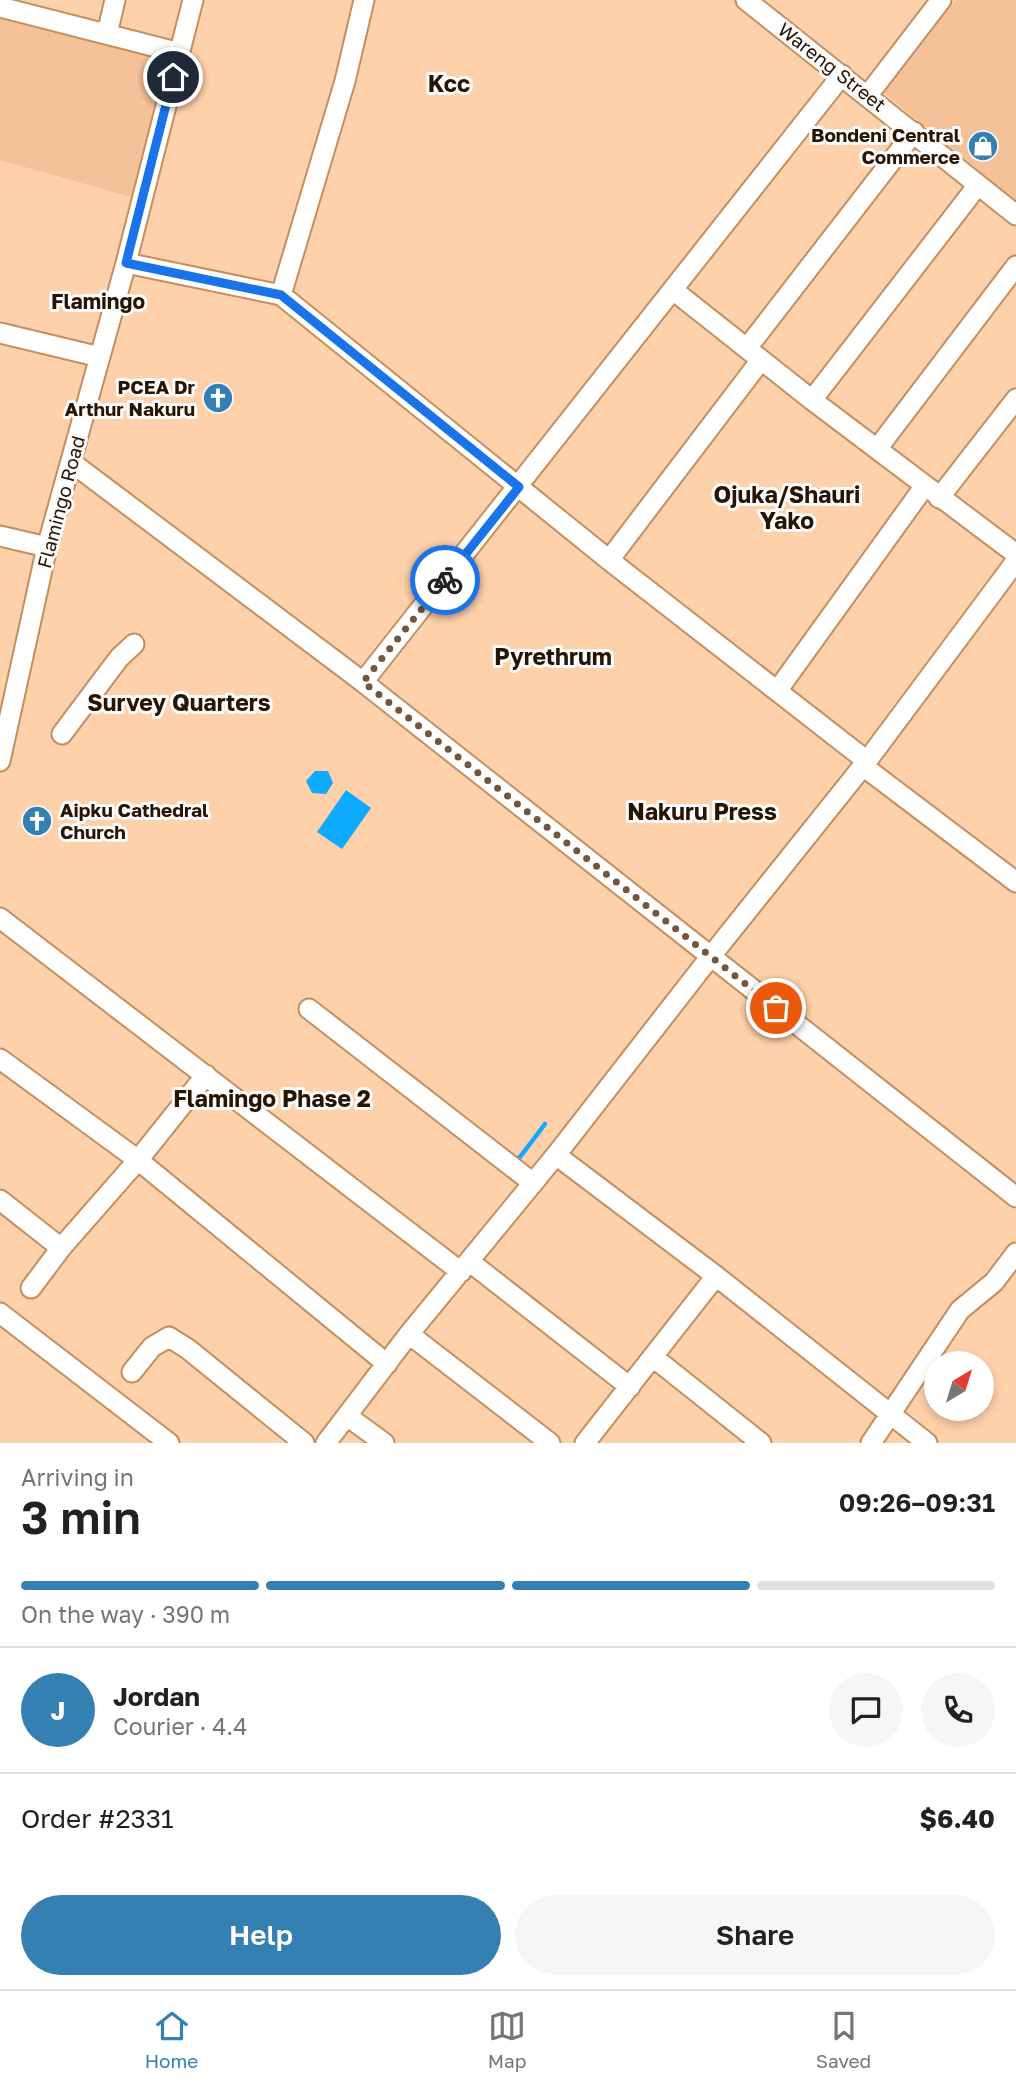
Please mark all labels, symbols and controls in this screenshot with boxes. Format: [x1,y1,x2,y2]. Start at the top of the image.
street label: Wareng Street [774,17,891,116]
pin [143,47,203,107]
icon: home [154,58,192,96]
district label: Kcc [428,69,470,97]
place label: Bondeni Central Commerce [811,123,960,168]
shop icon: Bondeni Central Commerce [966,129,1000,163]
district label: Flamingo [51,288,145,314]
place label: PCEA Dr Arthur Nakuru [65,375,196,420]
church icon: PCEA Dr Arthur Nakuru [201,381,235,415]
street label: Flamingo Road [32,433,89,571]
district label: Ojuka/Shauri Yako [714,480,860,534]
courier [410,545,480,615]
icon: bike [426,561,464,599]
district label: Pyrethrum [494,642,612,670]
district label: Survey Quarters [87,688,271,716]
district label: Nakuru Press [627,797,777,825]
place label: Aipku Cathedral Church [60,798,208,843]
church icon: Aipku Cathedral Church [20,804,54,838]
pin [746,978,806,1038]
icon: bag [757,989,795,1027]
district label: Flamingo Phase 2 [173,1084,371,1112]
north arrow [924,1351,994,1421]
map controls [924,1351,994,1421]
text: Arriving in [21,1463,134,1491]
text: 09:26–09:31 [839,1487,995,1518]
text: 3 min [21,1489,141,1544]
text: On the way · 390 m [21,1600,230,1628]
button: chat [829,1673,903,1747]
button: phone [921,1673,995,1747]
text: Jordan [113,1681,200,1712]
text: J [51,1695,65,1726]
text: Courier · 4.4 [113,1712,247,1740]
text: Order #2331 [21,1803,174,1834]
text: $6.40 [920,1803,995,1834]
button: Help [21,1895,501,1975]
button: Share [515,1895,995,1975]
tab: Home [145,2007,198,2072]
tab: Map [488,2007,526,2072]
tab: Saved [816,2007,871,2072]

